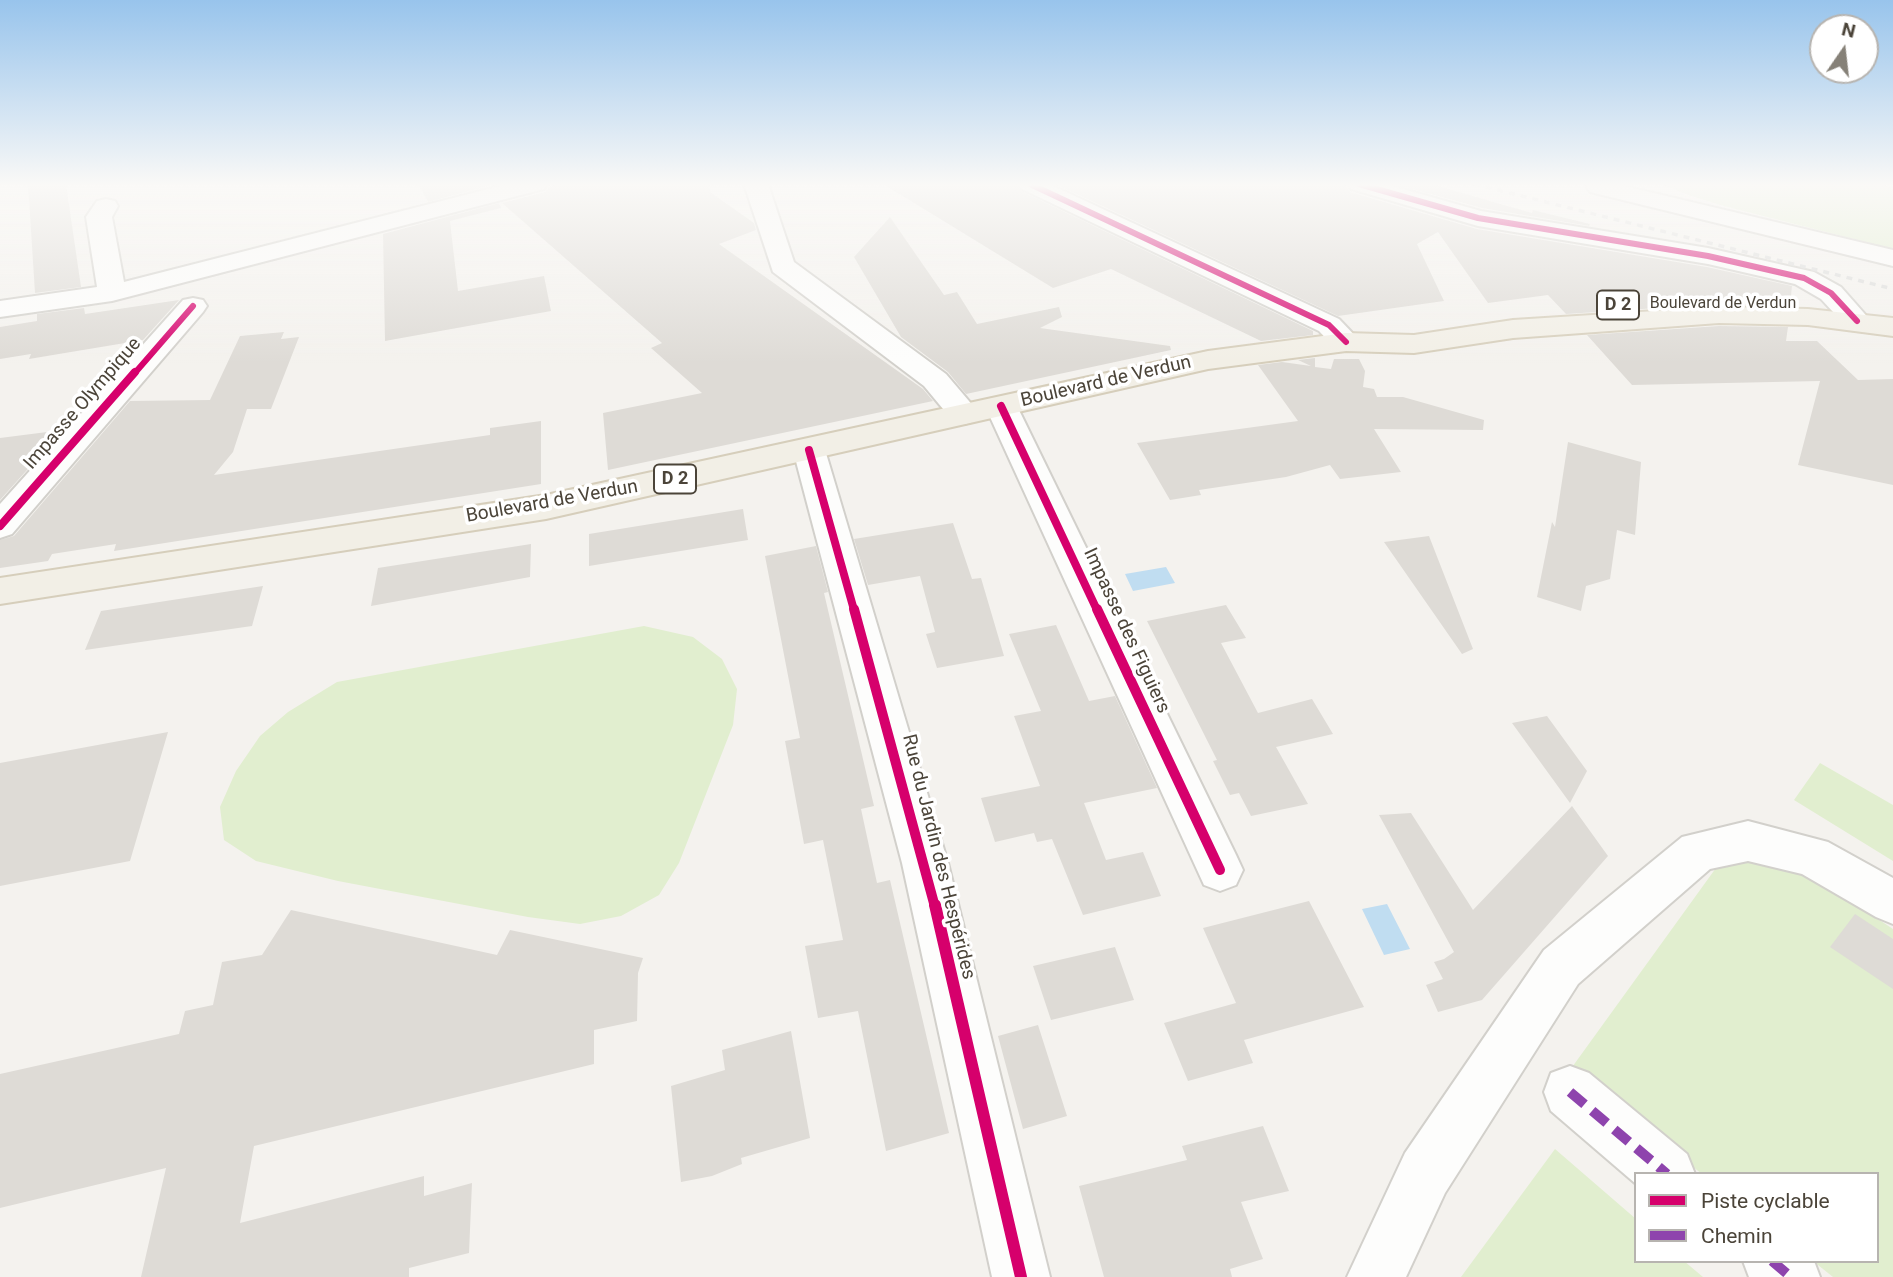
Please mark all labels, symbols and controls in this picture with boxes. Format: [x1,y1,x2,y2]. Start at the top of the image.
north arrow [1809,14,1879,84]
text: N [1839,17,1858,43]
road number: D 2 [1597,290,1639,320]
street label: Boulevard de Verdun [1650,294,1796,314]
street label: Impasse Olympique [20,333,146,475]
street label: Boulevard de Verdun [1019,351,1193,413]
road number: D 2 [654,464,696,494]
street label: Boulevard de Verdun [464,476,640,528]
street label: Impasse des Figuiers [1078,545,1174,717]
street label: Rue du Jardin des Hespérides [897,732,979,982]
legend [1634,1172,1879,1263]
text: Piste cyclable [1701,1189,1830,1213]
text: Chemin [1701,1224,1773,1248]

